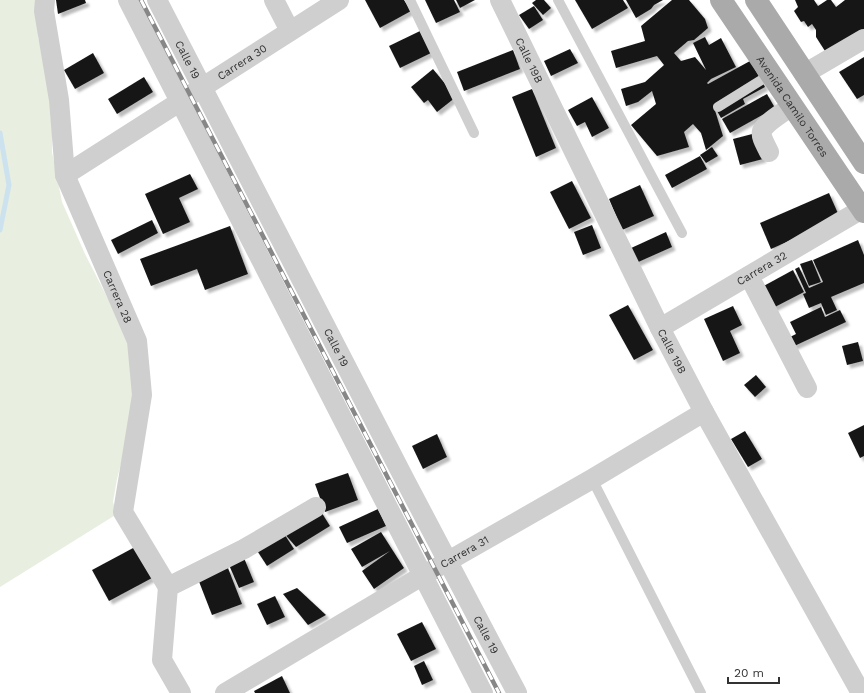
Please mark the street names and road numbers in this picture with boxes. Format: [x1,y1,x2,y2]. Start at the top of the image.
street label: Calle 19B [512,36,545,85]
street label: Calle 19 [172,38,203,81]
street label: Carrera 30 [215,42,270,83]
street label: Avenida Camilo Torres [753,53,831,160]
street label: Carrera 32 [735,249,789,288]
street label: Carrera 28 [100,268,134,325]
street label: Calle 19 [321,326,351,369]
street label: Calle 19B [655,327,689,376]
street label: Carrera 31 [438,533,491,571]
street label: Calle 19 [470,613,501,656]

